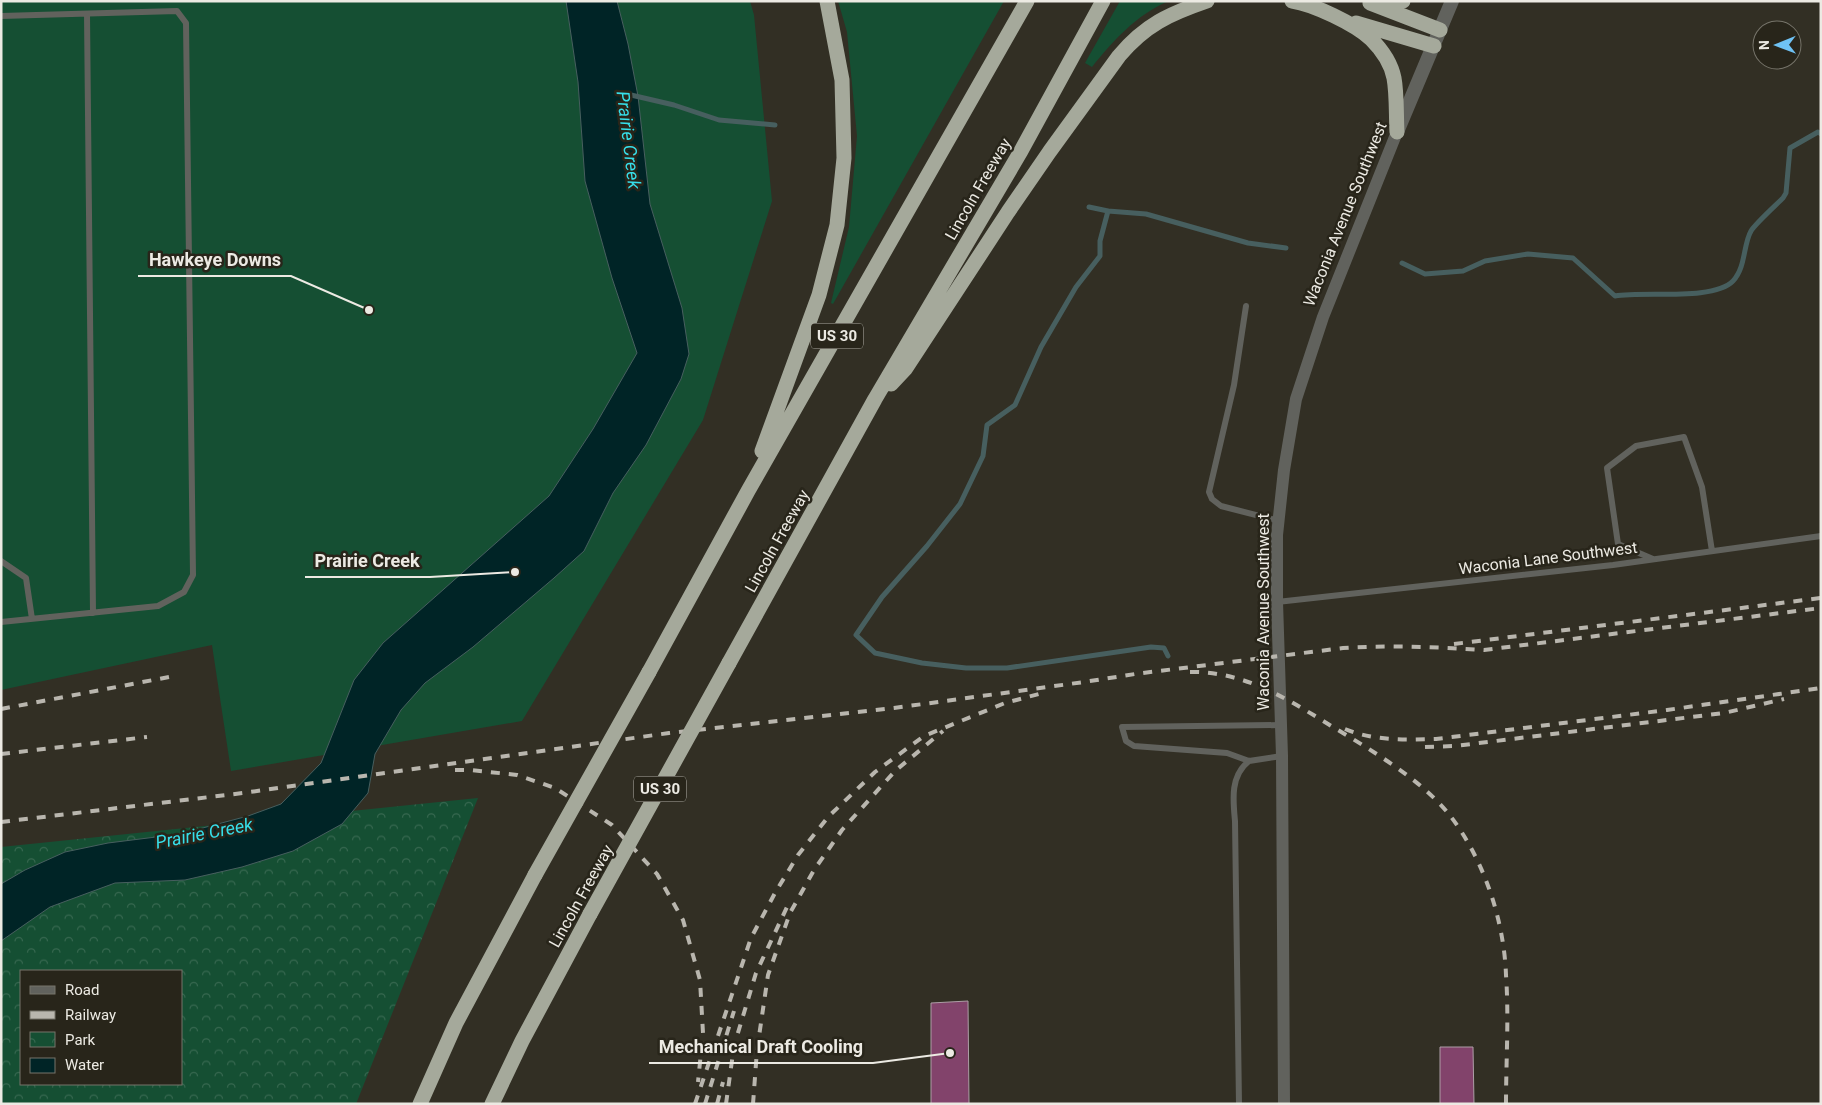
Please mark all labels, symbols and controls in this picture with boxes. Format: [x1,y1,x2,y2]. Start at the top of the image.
north arrow [1752,20,1802,70]
text: N [1756,40,1772,50]
water label: Prairie Creek [613,90,646,191]
street label: Waconia Avenue Southwest [1299,119,1391,309]
street label: Lincoln Freeway [941,134,1015,243]
callout: Hawkeye Downs [138,243,291,276]
text: Hawkeye Downs [149,249,281,270]
road number: US 30 [811,324,863,348]
street label: Lincoln Freeway [741,486,813,596]
street label: Waconia Avenue Southwest [1254,513,1273,711]
street label: Waconia Lane Southwest [1458,538,1638,578]
callout: Prairie Creek [305,544,430,577]
text: Prairie Creek [314,550,420,571]
road number: US 30 [634,776,686,802]
water label: Prairie Creek [154,813,256,853]
street label: Lincoln Freeway [545,841,617,951]
legend [20,970,182,1085]
text: Road [65,981,99,999]
text: Railway [65,1006,116,1024]
callout: Mechanical Draft Cooling [649,1030,873,1063]
text: Park [65,1031,96,1049]
text: Mechanical Draft Cooling [659,1036,863,1057]
text: Water [65,1056,104,1074]

